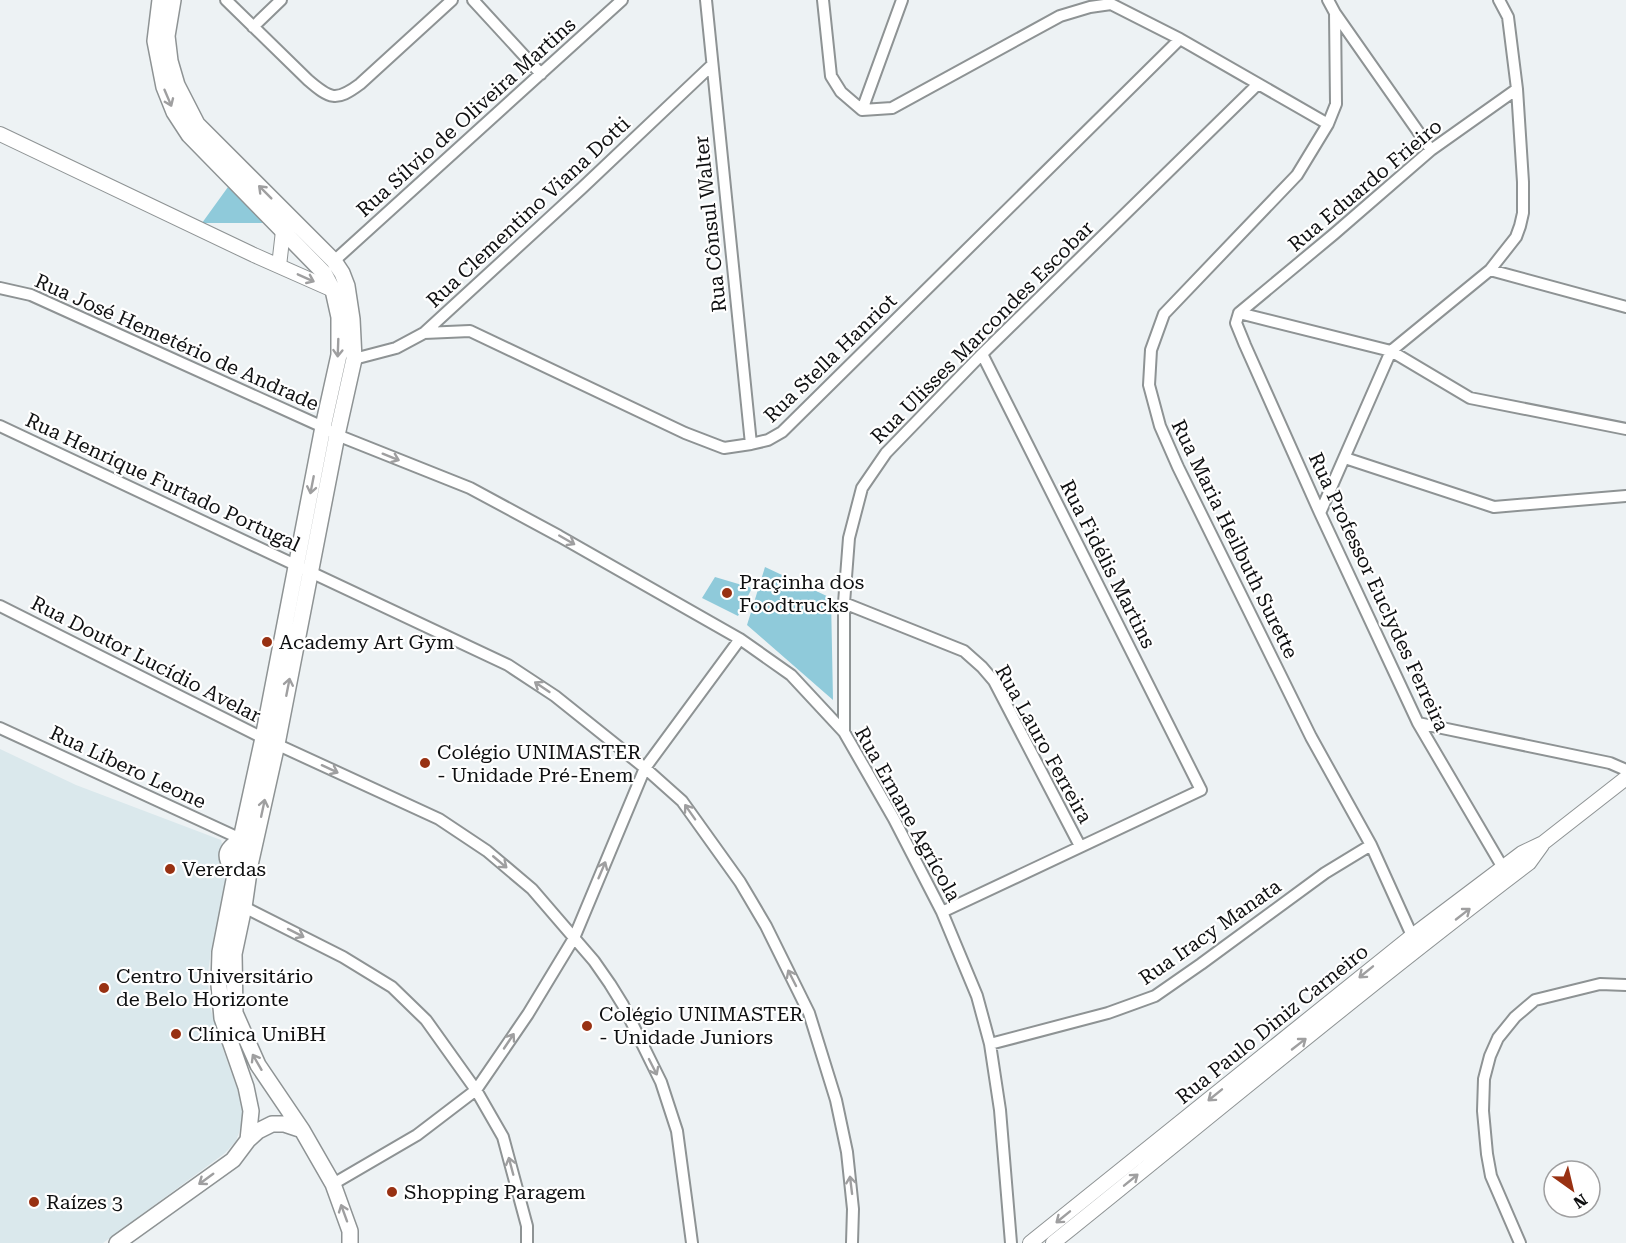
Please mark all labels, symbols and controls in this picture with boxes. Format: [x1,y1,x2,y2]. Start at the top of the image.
street label: Rua Sílvio de Oliveira Martins [352,12,580,222]
one-way arrow [163,89,174,107]
street label: Rua Clementino Viana Dotti [421,112,635,312]
street label: Rua Eduardo Frieiro [1283,114,1447,256]
street label: Rua Cônsul Walter [689,134,731,314]
one-way arrow [258,185,273,200]
street label: Rua Ulisses Marcondes Escobar [866,216,1098,448]
street label: Rua José Hemetério de Andrade [31,268,323,416]
one-way arrow [297,273,315,285]
street label: Rua Stella Hanriot [759,288,902,427]
one-way arrow [333,338,344,358]
street label: Rua Henrique Furtado Portugal [22,408,304,556]
street label: Rua Maria Heilbuth Surette [1167,416,1303,662]
street label: Rua Professor Euclydes Ferreira [1304,449,1454,735]
one-way arrow [381,452,400,463]
one-way arrow [306,474,317,494]
street label: Rua Fidélis Martins [1055,476,1161,652]
one-way arrow [558,534,575,546]
place label: Praçinha dos Foodtrucks [739,570,864,617]
marker: Praçinha dos Foodtrucks [720,586,734,600]
street label: Rua Doutor Lucídio Avelar [27,591,265,727]
place label: Academy Art Gym [279,630,454,654]
marker: Academy Art Gym [260,635,274,649]
street label: Rua Lauro Ferreira [990,661,1098,828]
one-way arrow [283,677,294,697]
one-way arrow [534,681,550,693]
street label: Rua Líbero Leone [46,720,210,814]
street label: Rua Ernane Agrícola [850,722,966,906]
place label: Colégio UNIMASTER - Unidade Pré-Enem [437,740,641,787]
marker: Colégio UNIMASTER - Unidade Pré-Enem [418,756,432,770]
one-way arrow [320,763,338,775]
one-way arrow [257,798,269,817]
one-way arrow [684,805,696,821]
one-way arrow [492,855,507,869]
place label: Vererdas [182,857,266,881]
marker: Vererdas [163,862,177,876]
one-way arrow [597,862,608,880]
street label: Rua Iracy Manata [1134,874,1286,990]
one-way arrow [1455,907,1471,920]
one-way arrow [287,928,305,940]
street label: Rua Paulo Diniz Carneiro [1171,939,1373,1109]
place label: Centro Universitário de Belo Horizonte [116,964,313,1011]
one-way arrow [1359,966,1375,979]
one-way arrow [786,970,797,988]
marker: Centro Universitário de Belo Horizonte [97,981,111,995]
place label: Colégio UNIMASTER - Unidade Juniors [599,1002,803,1049]
marker: Colégio UNIMASTER - Unidade Juniors [580,1019,594,1033]
place label: Clínica UniBH [188,1022,326,1046]
marker: Clínica UniBH [169,1027,183,1041]
one-way arrow [503,1033,515,1050]
one-way arrow [1290,1037,1306,1050]
one-way arrow [251,1054,262,1072]
one-way arrow [648,1057,659,1075]
one-way arrow [1207,1088,1223,1101]
one-way arrow [505,1156,516,1175]
north arrow [1542,1159,1602,1219]
one-way arrow [199,1173,215,1186]
one-way arrow [1123,1174,1139,1187]
one-way arrow [845,1175,856,1195]
place label: Shopping Paragem [404,1180,586,1204]
marker: Shopping Paragem [385,1185,399,1199]
place label: Raízes 3 [46,1190,123,1214]
text: N [1570,1190,1591,1212]
marker: Raízes 3 [27,1195,41,1209]
one-way arrow [337,1204,348,1223]
one-way arrow [1056,1210,1071,1224]

